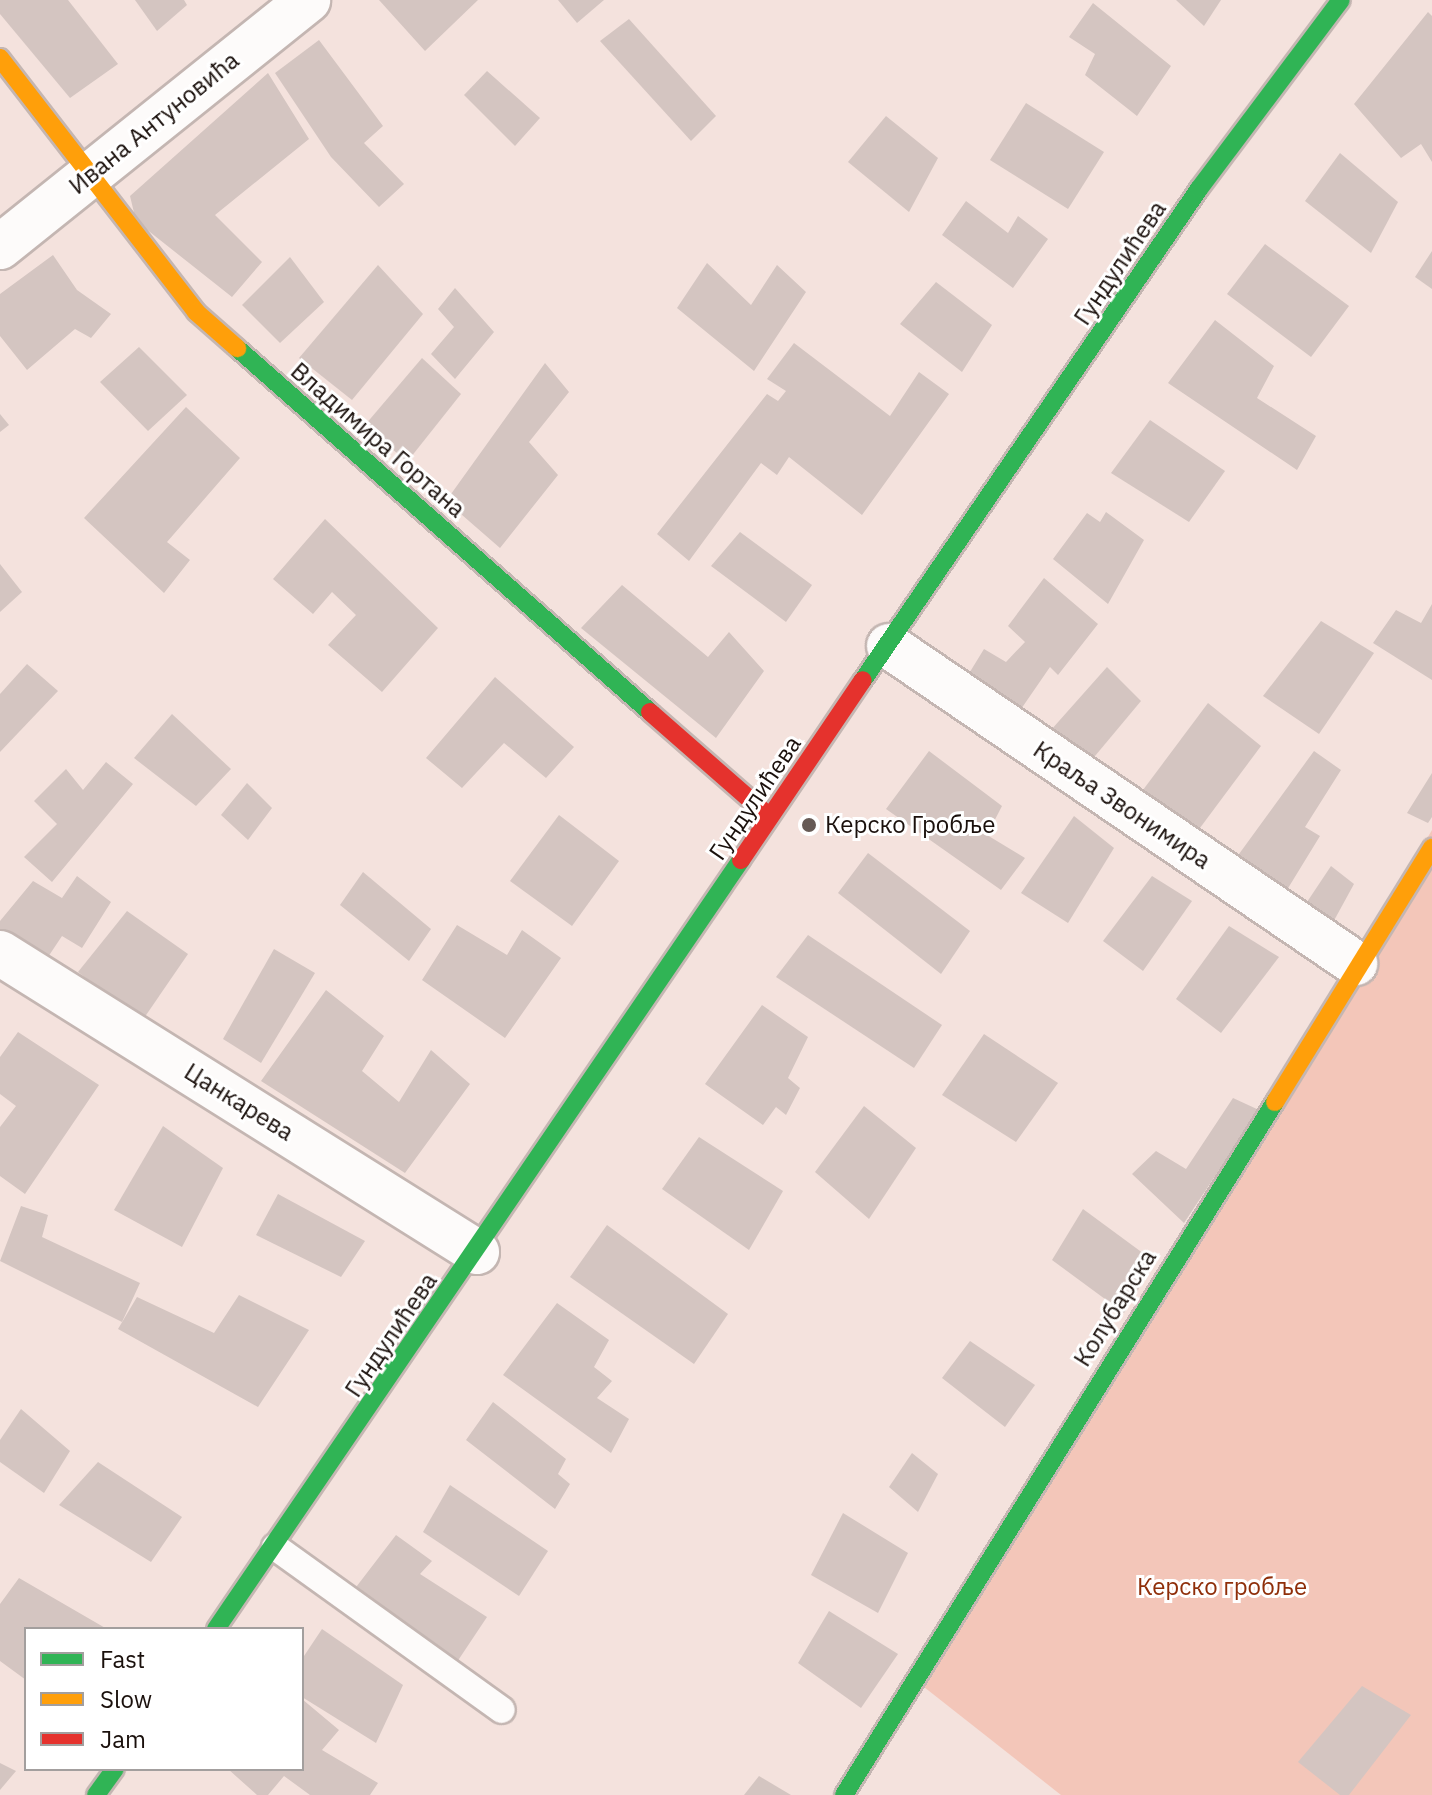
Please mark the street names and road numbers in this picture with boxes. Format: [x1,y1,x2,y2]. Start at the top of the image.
street label: Ивана Антуновића [63,46,245,200]
street label: Гундулићева [1068,195,1172,331]
street label: Владимира Гортана [285,356,471,524]
street label: Гундулићева [703,730,807,866]
street label: Краља Звонимира [1028,735,1216,875]
street label: Цанкарева [179,1057,299,1147]
street label: Колубарска [1068,1244,1162,1372]
street label: Гундулићева [339,1267,443,1403]

